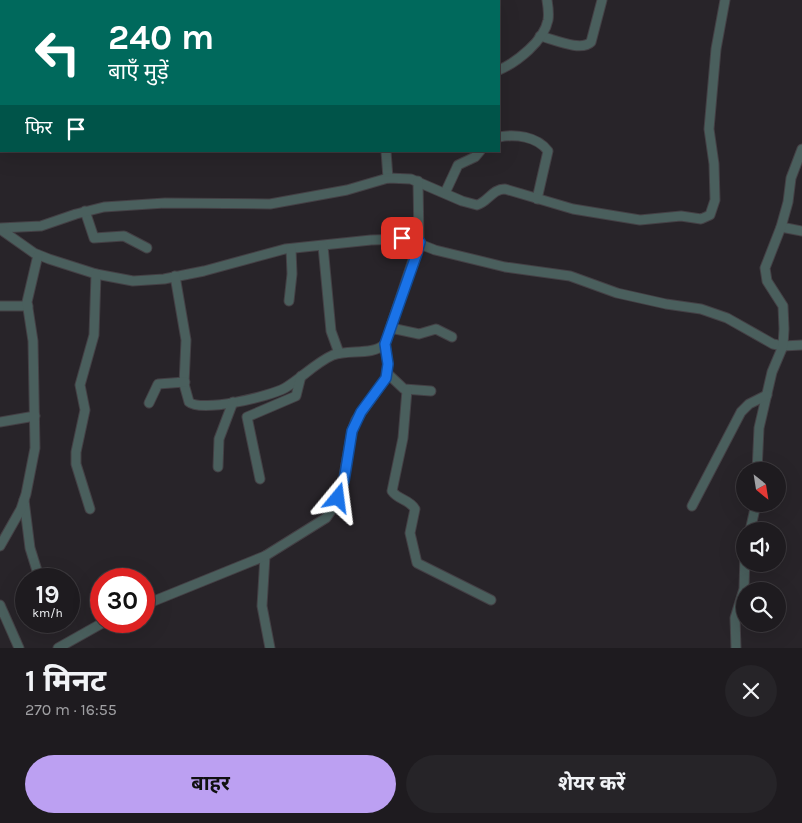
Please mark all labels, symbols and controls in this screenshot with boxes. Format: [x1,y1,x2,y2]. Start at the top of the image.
text: 240 m [108,17,214,58]
icon: left [25,20,90,85]
text: बाएँ मुड़ें [108,59,169,85]
icon: arrive [62,115,90,143]
text: फिर [25,117,52,139]
pin [381,217,423,259]
icon: arrive [388,224,416,252]
north arrow [736,462,786,512]
map controls [736,462,786,632]
position arrow [311,471,363,523]
button: sound [736,522,786,572]
speed limit sign: 30 [90,568,155,633]
text: 19 [35,580,60,609]
button: search [736,582,786,632]
text: km/h [32,606,63,620]
text: 1 मिनट [25,663,106,699]
button: close [725,665,777,717]
text: 270 m · 16:55 [25,700,117,719]
button: बाहर [25,755,396,813]
button: शेयर करें [406,755,777,813]

